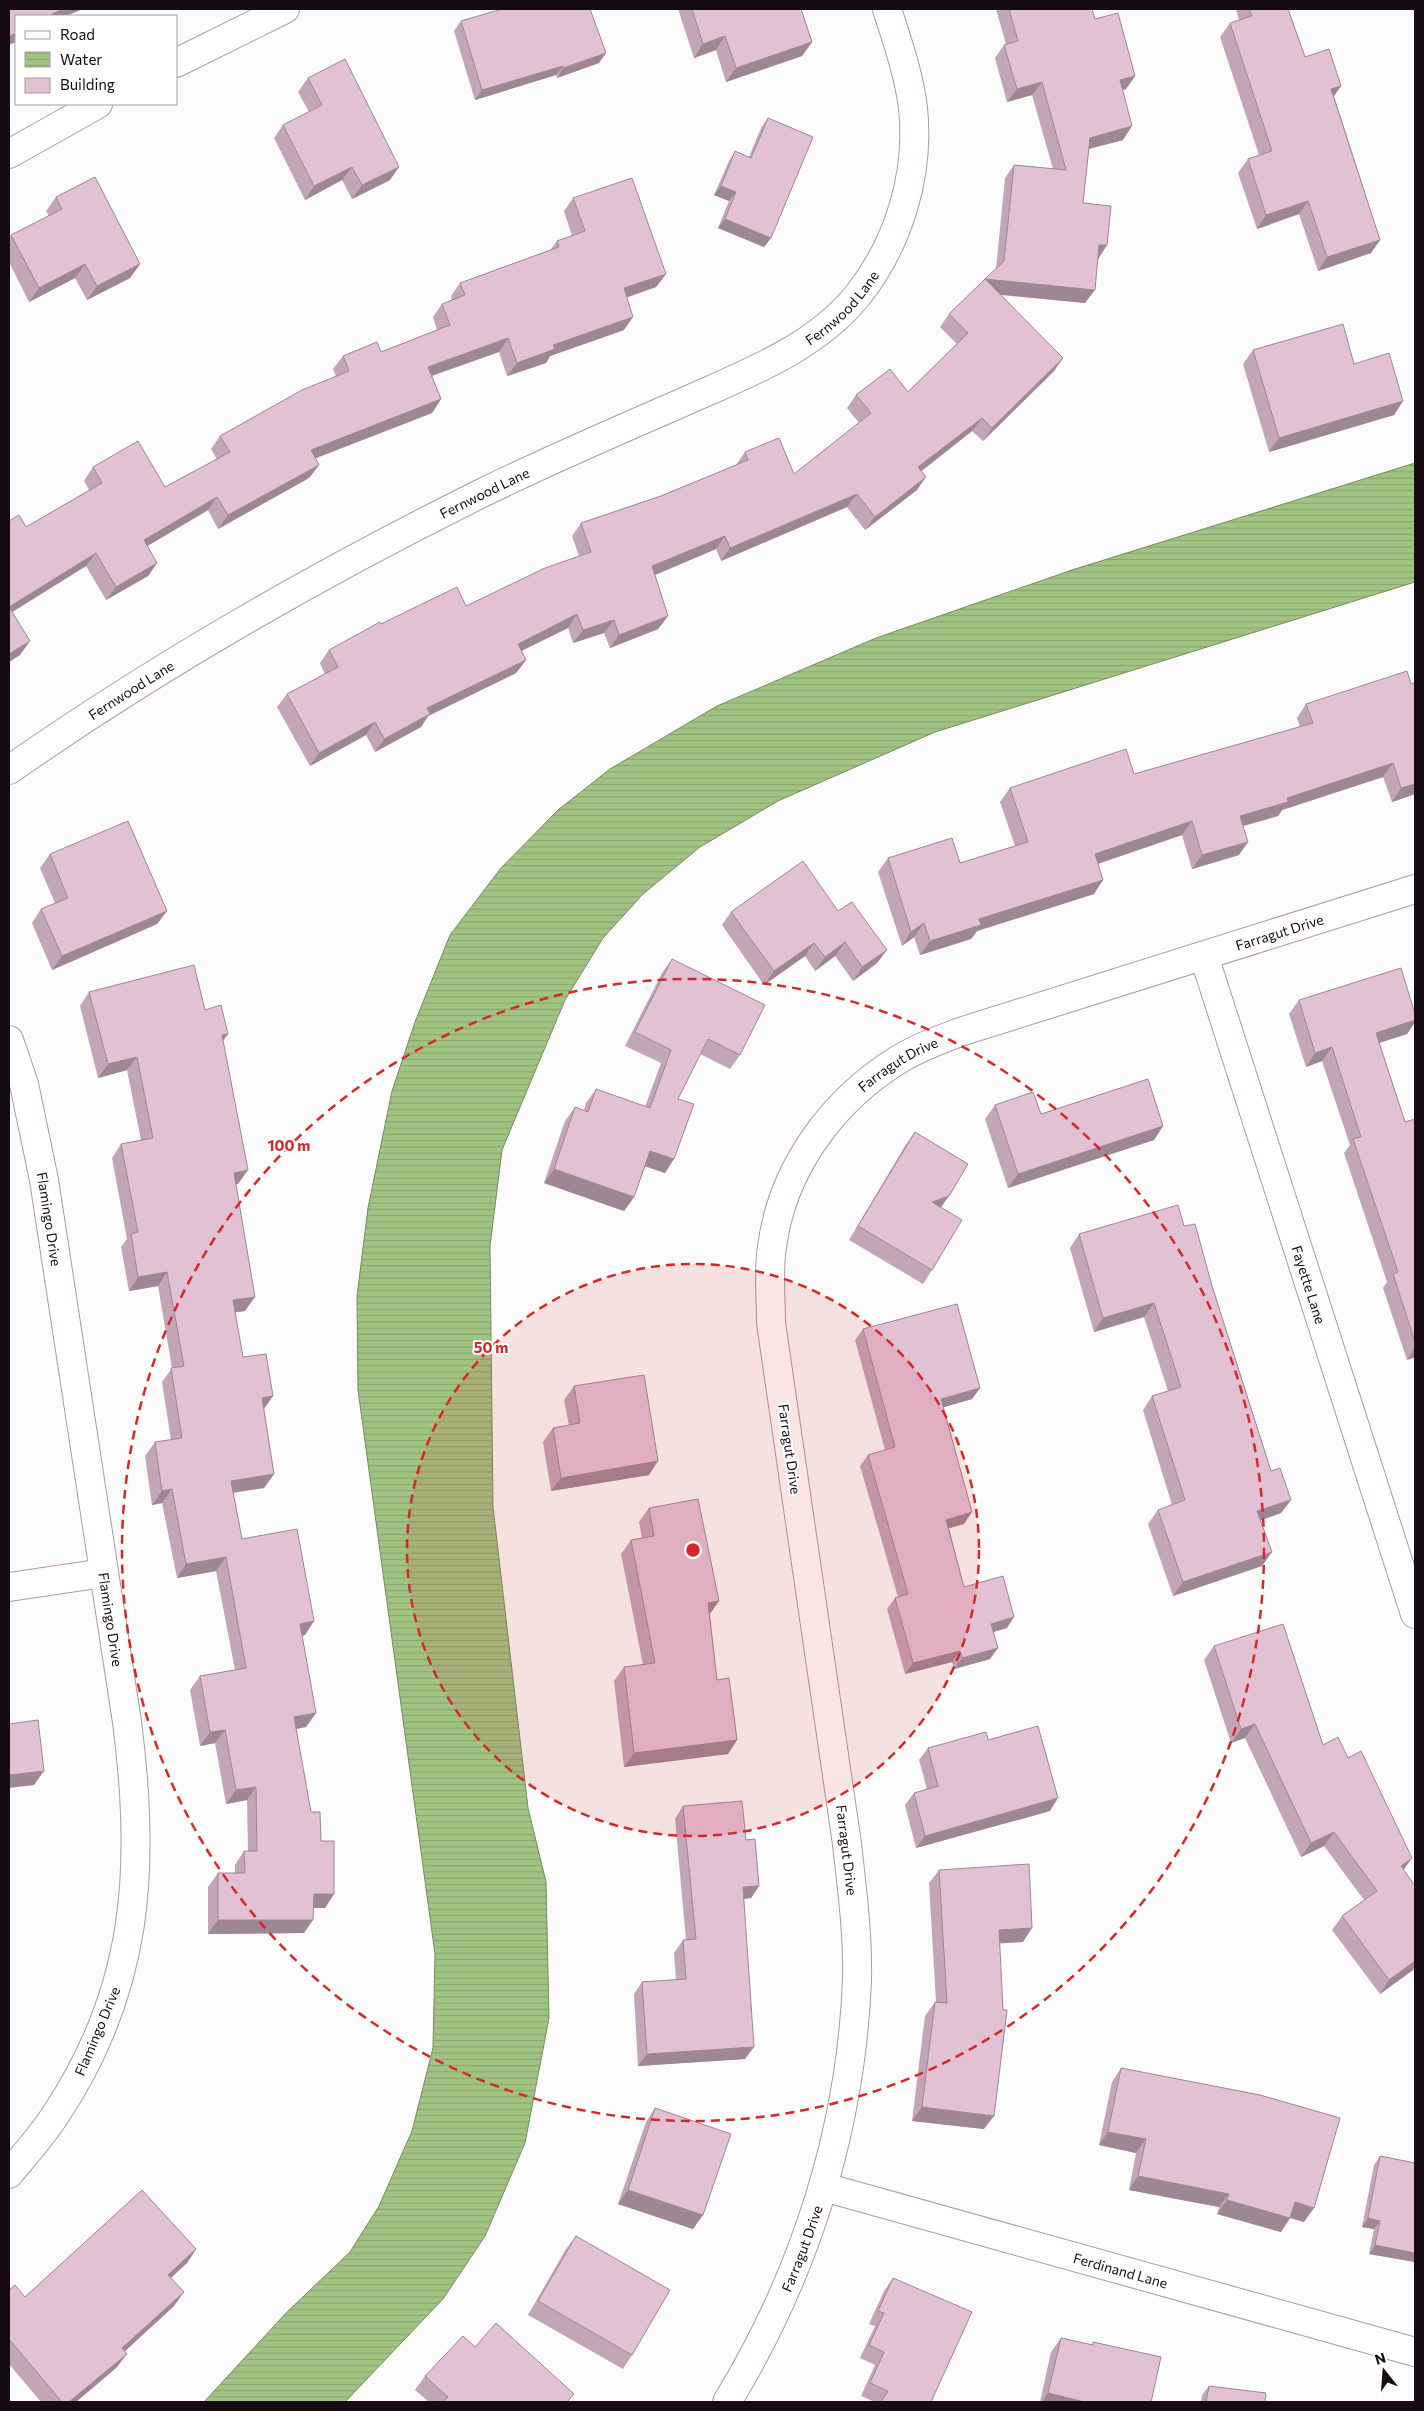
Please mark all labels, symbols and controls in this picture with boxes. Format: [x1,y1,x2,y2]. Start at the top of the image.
legend [15,15,178,105]
text: Road [60,25,95,43]
text: Water [60,50,102,68]
text: Building [60,75,115,93]
street label: Fernwood Lane [802,267,881,348]
street label: Fernwood Lane [437,463,532,521]
street label: Fernwood Lane [85,656,177,723]
street label: Farragut Drive [1233,910,1325,953]
street label: Farragut Drive [854,1033,940,1095]
text: 100 m [268,1136,310,1154]
street label: Flamingo Drive [34,1170,66,1267]
street label: Fayette Lane [1289,1243,1330,1326]
text: 50 m [474,1338,508,1356]
street label: Farragut Drive [775,1403,805,1495]
centre of rings [684,1541,702,1559]
street label: Flamingo Drive [96,1571,127,1668]
street label: Farragut Drive [833,1804,861,1896]
street label: Flamingo Drive [71,1984,123,2078]
street label: Farragut Drive [777,2203,825,2294]
street label: Ferdinand Lane [1072,2249,1170,2291]
north arrow [1359,2346,1409,2396]
text: N [1373,2348,1388,2368]

